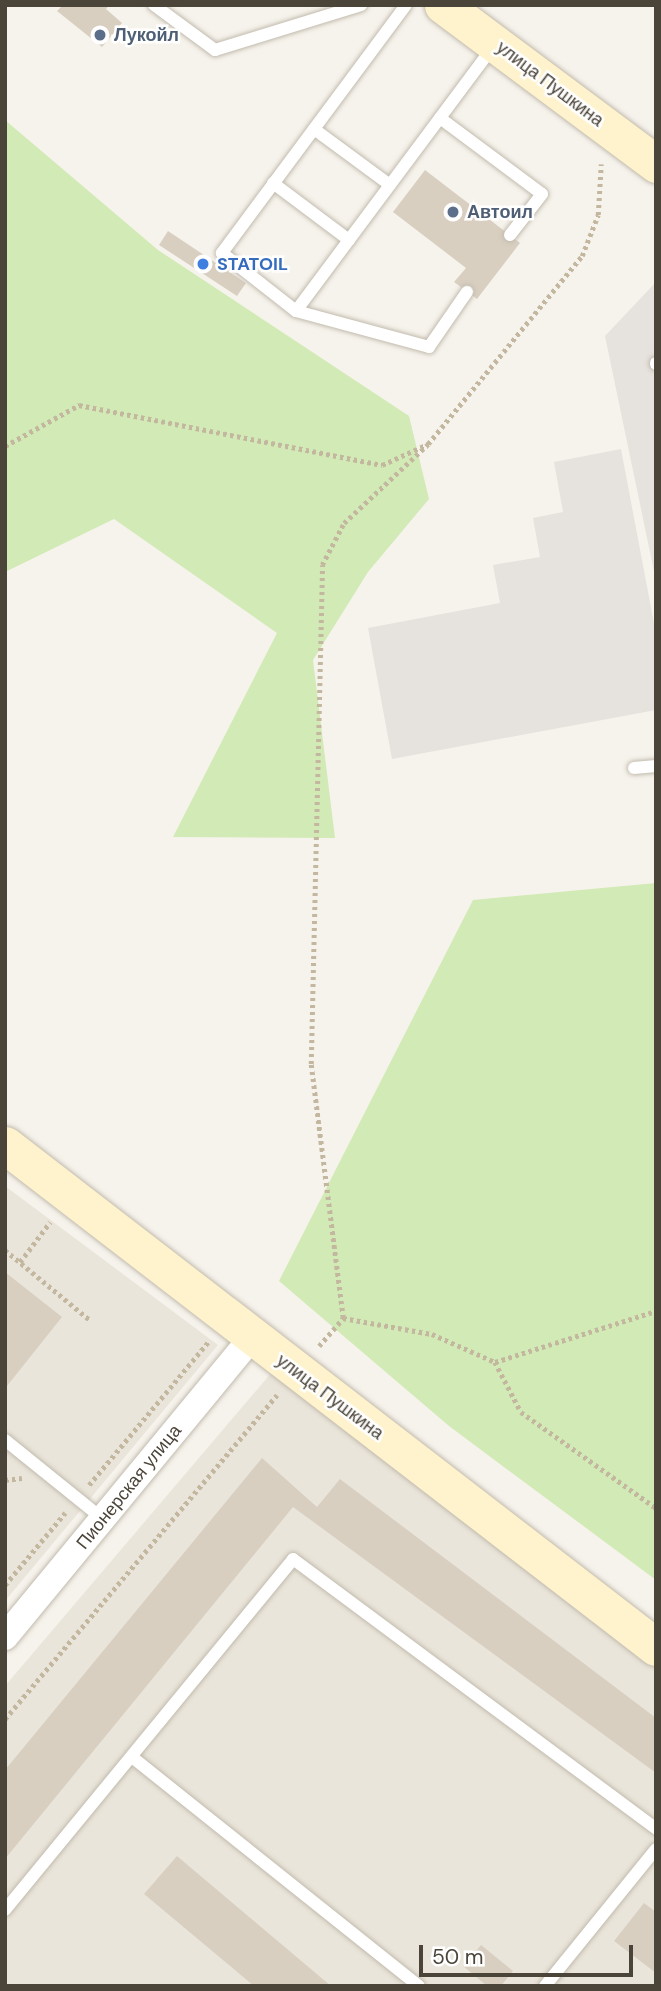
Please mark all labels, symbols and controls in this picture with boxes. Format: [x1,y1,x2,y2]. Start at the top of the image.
place label: Лукойл [114,24,179,46]
marker: Лукойл [92,27,108,43]
street label: улица Пушкина [492,37,608,131]
place label: Автоил [467,201,533,223]
marker: Автоил [445,204,461,220]
place label: STATOIL [217,253,288,275]
marker: STATOIL [195,256,211,272]
street label: улица Пушкина [272,1350,388,1444]
street label: Пионерская улица [72,1420,186,1554]
scale bar [423,1932,636,1976]
text: 50 m [432,1943,483,1971]

